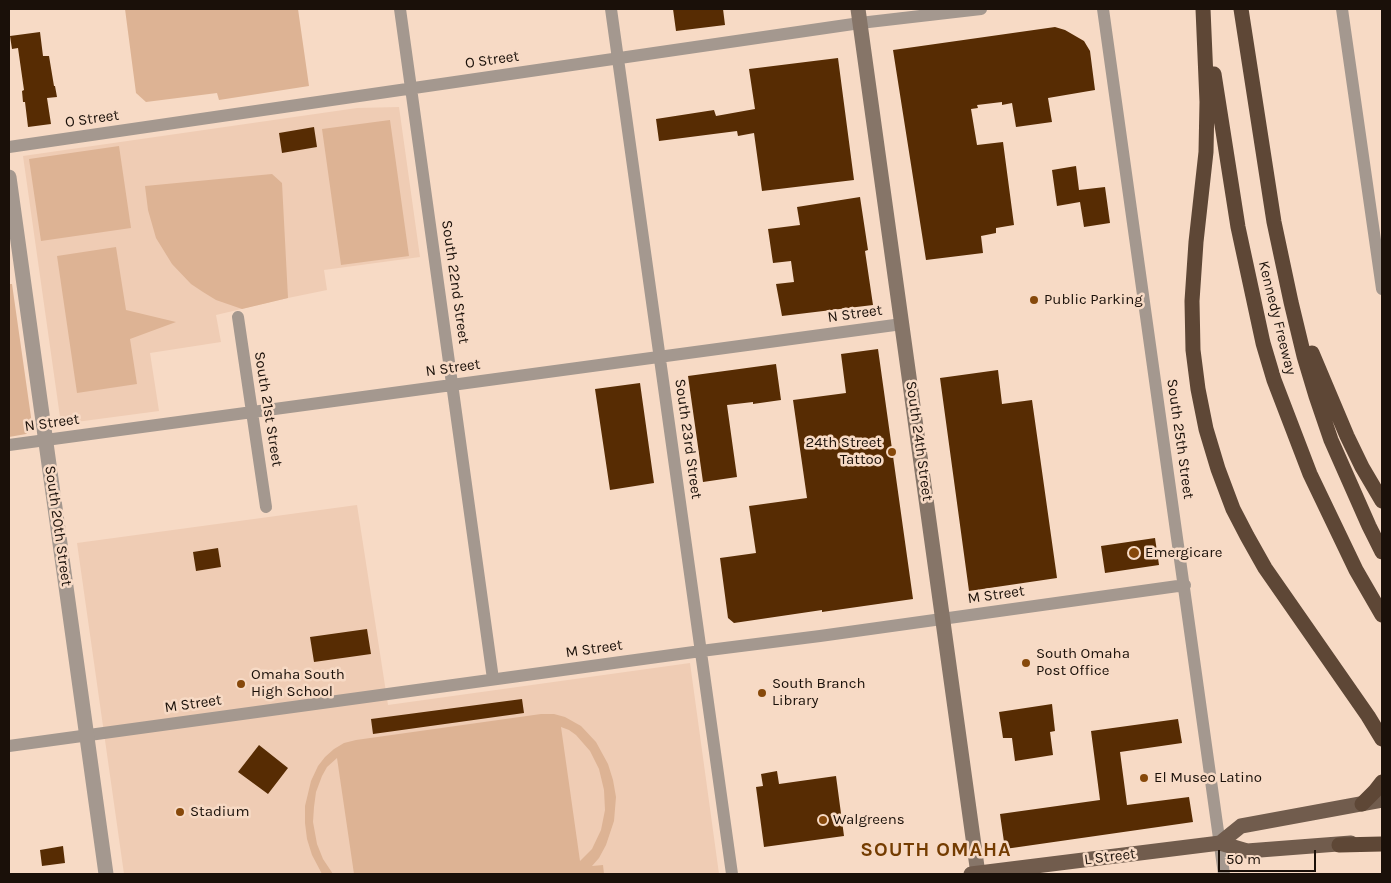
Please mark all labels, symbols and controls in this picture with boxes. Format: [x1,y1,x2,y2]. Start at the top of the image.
street label: O Street [464,47,520,73]
street label: O Street [64,106,120,132]
street label: South 22nd Street [437,219,473,345]
street label: Kennedy Freeway [1254,259,1300,377]
place label: Public Parking [1044,291,1143,309]
marker: Public Parking [1028,294,1040,306]
street label: N Street [827,301,883,327]
street label: South 21st Street [250,350,286,468]
street label: N Street [425,355,481,381]
street label: South 23rd Street [671,378,705,500]
street label: South 25th Street [1163,378,1197,500]
street label: South 24th Street [902,380,936,502]
street label: N Street [24,410,80,436]
place label: 24th Street Tattoo [806,434,882,469]
marker: 24th Street Tattoo [886,446,898,458]
street label: South 20th Street [41,465,75,587]
place label: Emergicare [1145,544,1222,562]
marker: Emergicare [1127,546,1141,560]
street label: M Street [966,582,1026,608]
street label: M Street [564,636,624,662]
place label: South Omaha Post Office [1036,645,1130,680]
marker: South Omaha Post Office [1020,657,1032,669]
place label: Omaha South High School [251,666,345,701]
place label: South Branch Library [772,675,865,710]
marker: Omaha South High School [235,678,247,690]
marker: South Branch Library [756,687,768,699]
street label: M Street [163,691,223,717]
place label: El Museo Latino [1154,769,1262,787]
marker: El Museo Latino [1138,772,1150,784]
place label: Stadium [190,803,249,821]
marker: Stadium [174,806,186,818]
place label: Walgreens [833,811,905,829]
marker: Walgreens [817,814,829,826]
district label: SOUTH OMAHA [859,838,1013,862]
scale bar [1221,840,1318,872]
street label: L Street [1083,845,1137,869]
text: 50 m [1226,850,1261,868]

